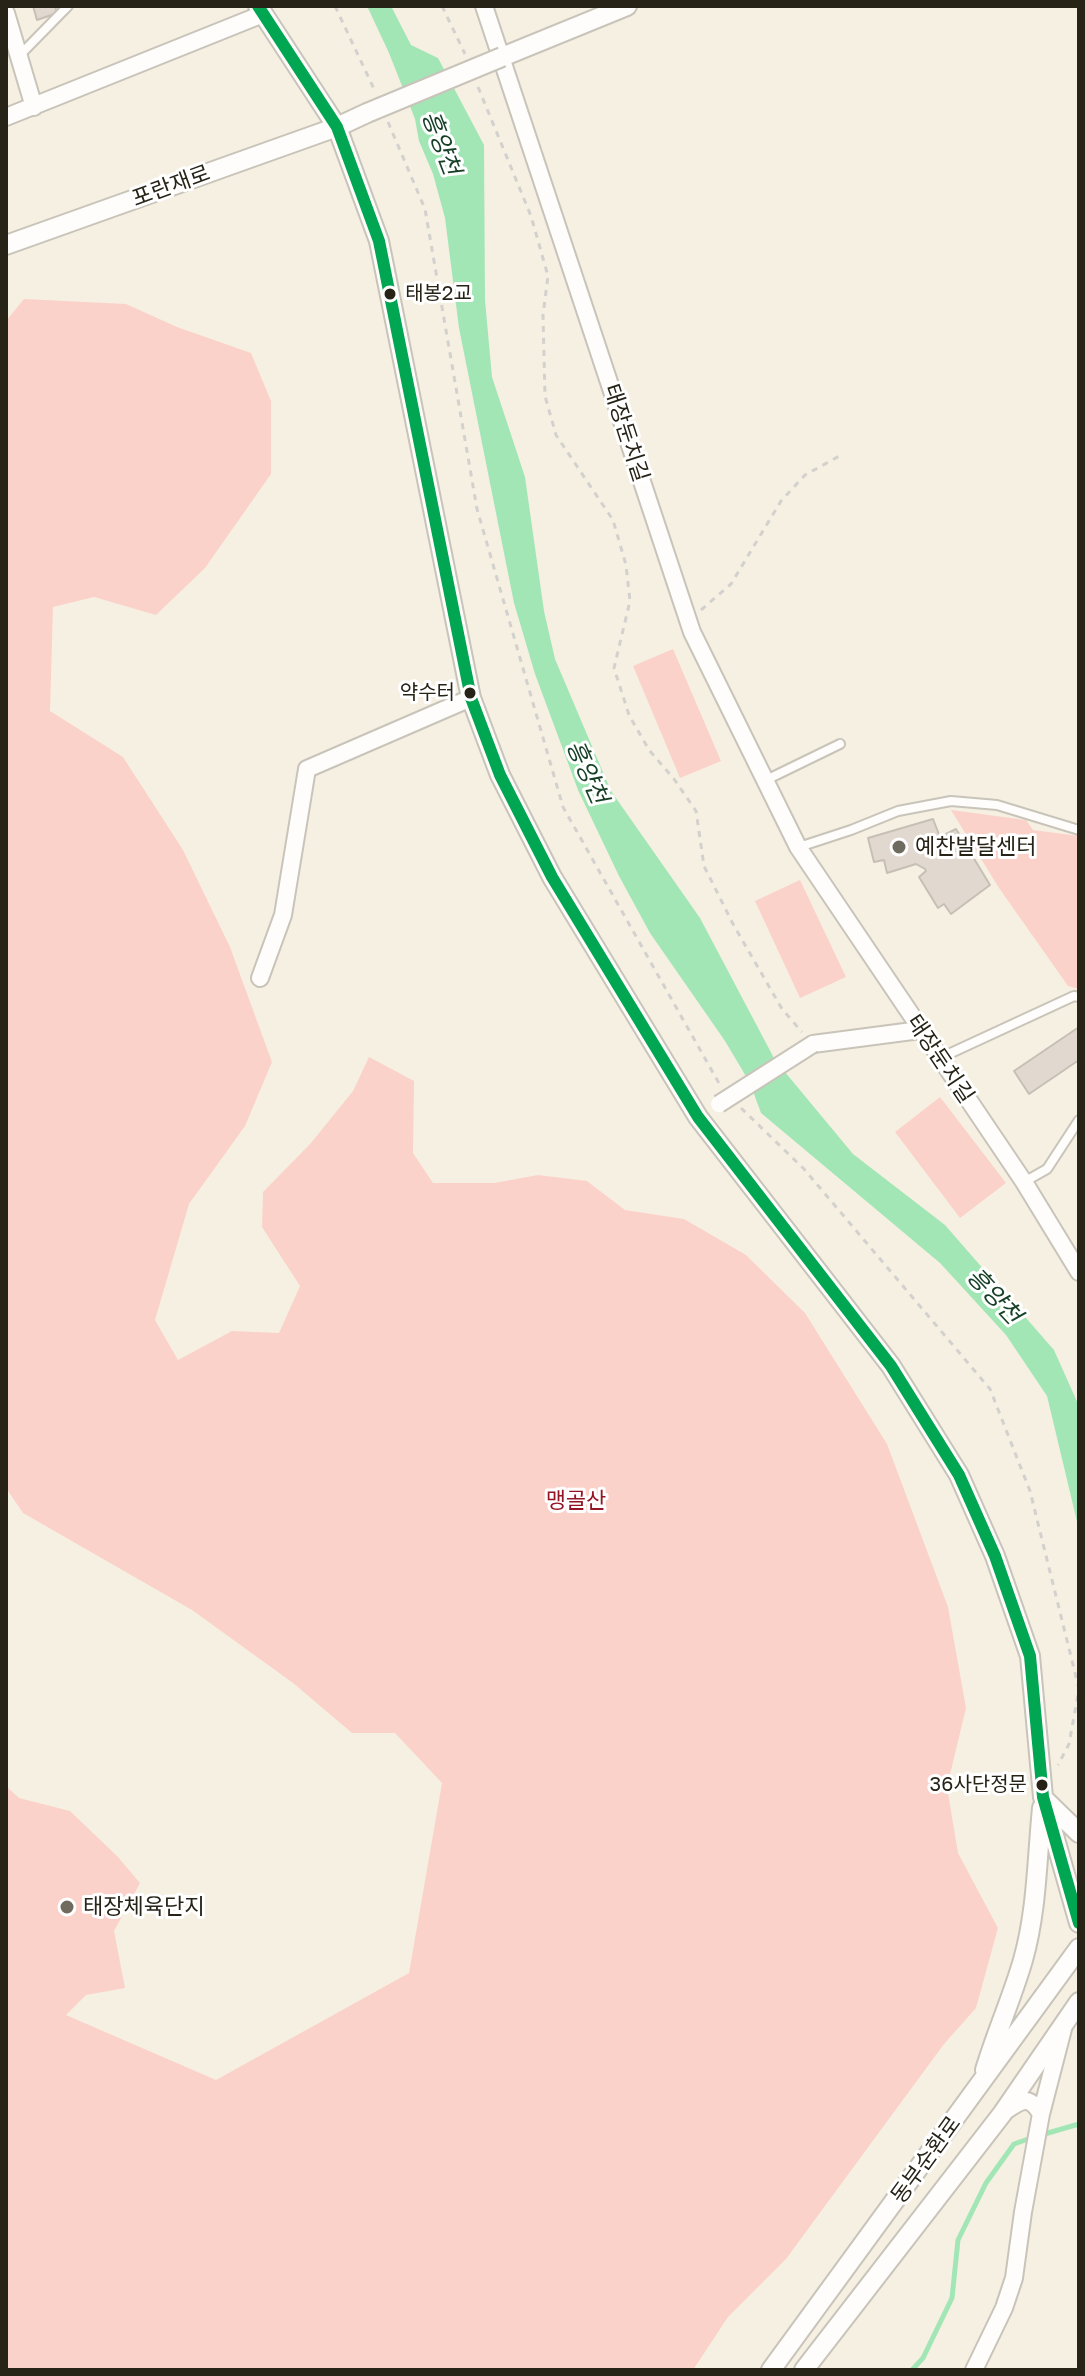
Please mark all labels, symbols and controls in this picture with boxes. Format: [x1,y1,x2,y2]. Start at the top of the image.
water label: 흥양천 [416,107,466,179]
street label: 포란재로 [128,160,214,212]
place label: 태봉2교 [405,282,472,306]
marker: 태봉2교 [382,286,398,302]
street label: 태장둔치길 [598,381,654,485]
place label: 약수터 [400,681,455,705]
marker: 약수터 [462,685,478,701]
water label: 흥양천 [560,736,614,808]
place label: 예찬발달센터 [915,834,1036,860]
marker: 예찬발달센터 [890,838,908,856]
street label: 태장둔치길 [901,1010,979,1108]
water label: 흥양천 [961,1262,1027,1330]
park label: 맹골산 [546,1488,606,1514]
place label: 36사단정문 [930,1773,1027,1797]
marker: 36사단정문 [1034,1777,1050,1793]
place label: 태장체육단지 [83,1894,204,1920]
marker: 태장체육단지 [58,1898,76,1916]
street label: 동부순환로 [886,2111,966,2209]

